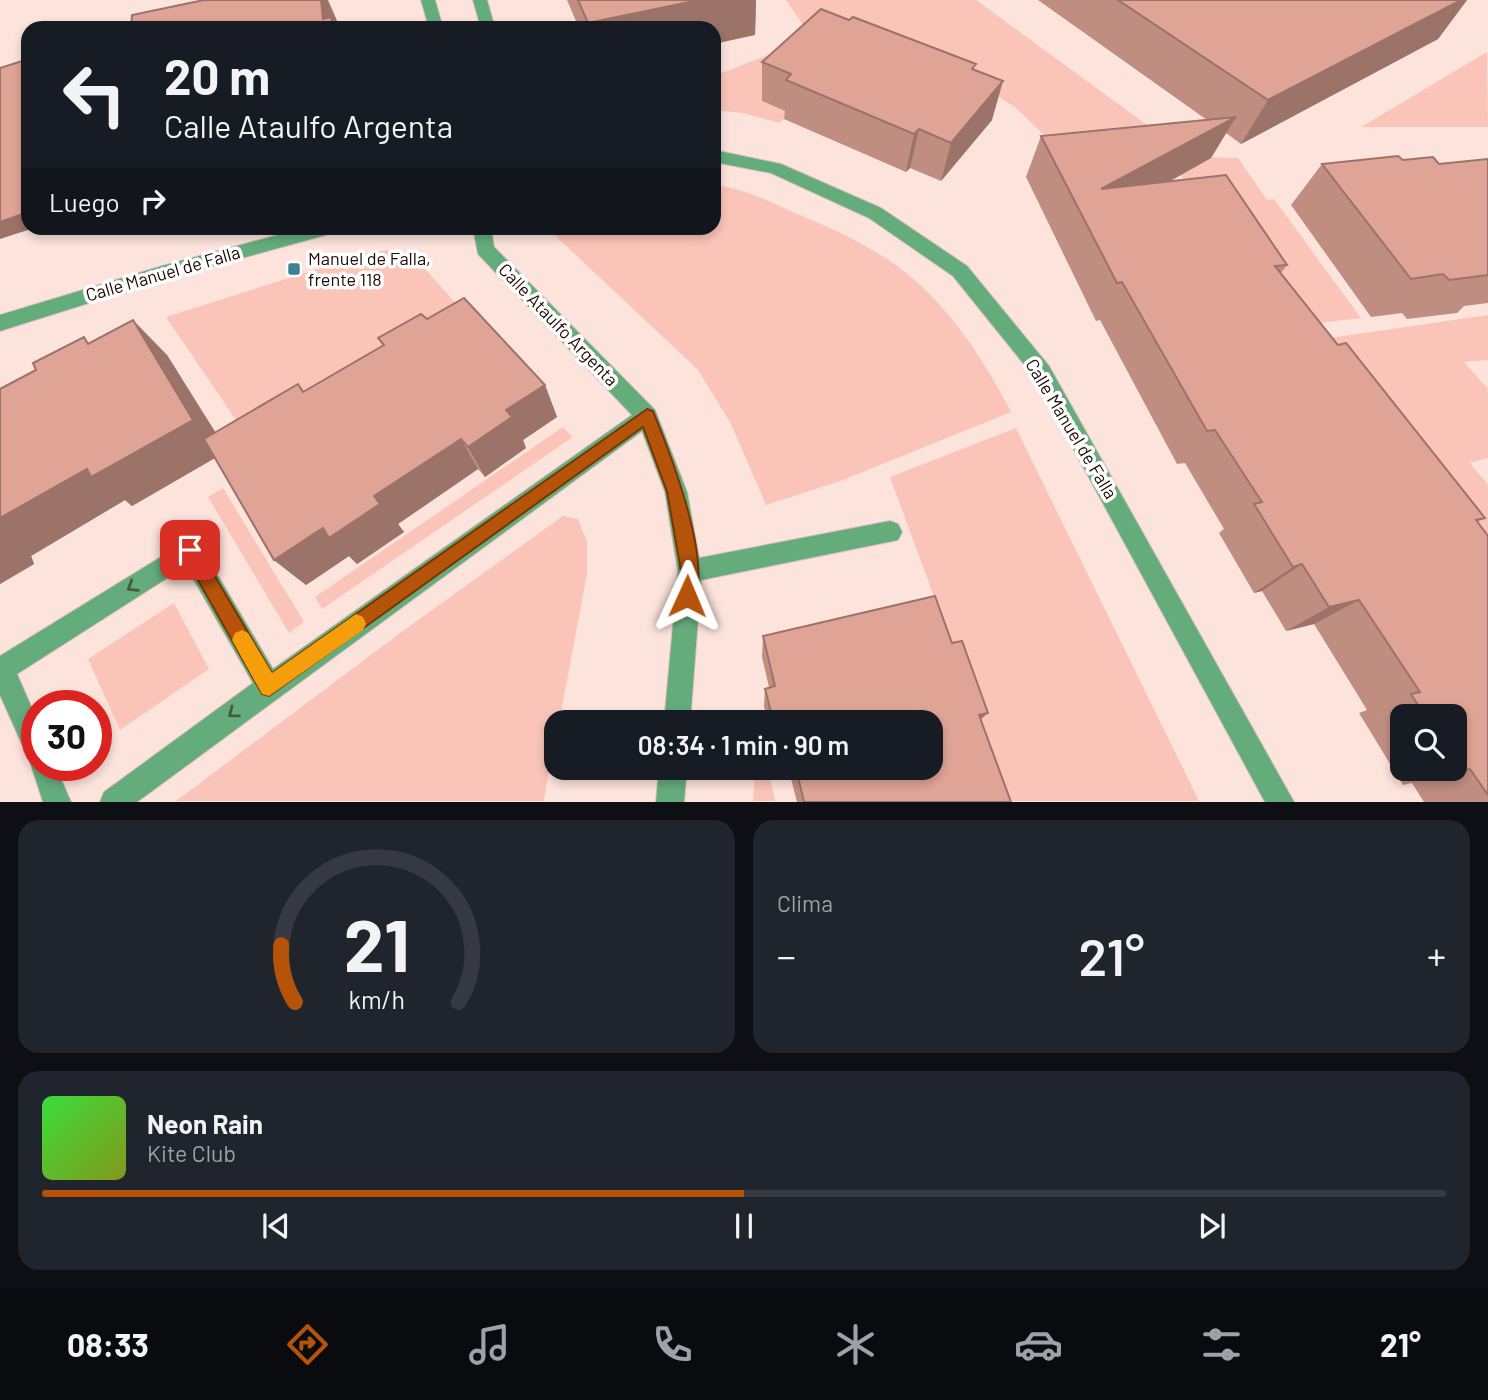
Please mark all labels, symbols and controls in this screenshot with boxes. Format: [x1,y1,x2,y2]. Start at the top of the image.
text: 20 m [164,46,270,105]
icon: left [49,49,140,140]
text: Calle Ataulfo Argenta [164,106,453,144]
icon: right [134,182,172,220]
text: Luego [49,186,120,217]
street label: Calle Manuel de Falla [83,240,242,306]
place label: Manuel de Falla, frente 118 [308,247,431,290]
street label: Calle Ataulfo Argenta [494,258,623,390]
marker: Manuel de Falla, frente 118 [286,261,302,277]
street label: Calle Manuel de Falla [1021,354,1122,503]
pin [160,520,220,580]
icon: arrive [171,531,209,569]
position arrow [650,559,724,633]
one-way arrow [127,578,140,591]
speed limit sign: 30 [21,690,112,781]
one-way arrow [229,704,241,717]
map controls [1390,704,1467,781]
button: search [1390,704,1467,781]
text: 08:34 · 1 min · 90 m [638,729,849,760]
text: Clima [777,889,833,917]
text: 21 [343,900,410,988]
text: 21° [1078,924,1145,986]
text: − [777,932,796,978]
text: + [1427,932,1446,978]
text: km/h [348,984,405,1014]
text: Neon Rain [147,1108,263,1139]
text: Kite Club [147,1139,236,1167]
icon: previous [257,1207,295,1245]
icon: pause [725,1207,763,1245]
icon: next [1193,1207,1231,1245]
icon: directions [283,1320,332,1369]
icon: music [465,1320,514,1369]
icon: phone [648,1320,697,1369]
icon: climate [831,1320,880,1369]
icon: car [1014,1320,1063,1369]
icon: filters [1197,1320,1246,1369]
text: 08:33 [67,1325,149,1363]
text: 21° [1380,1325,1421,1363]

